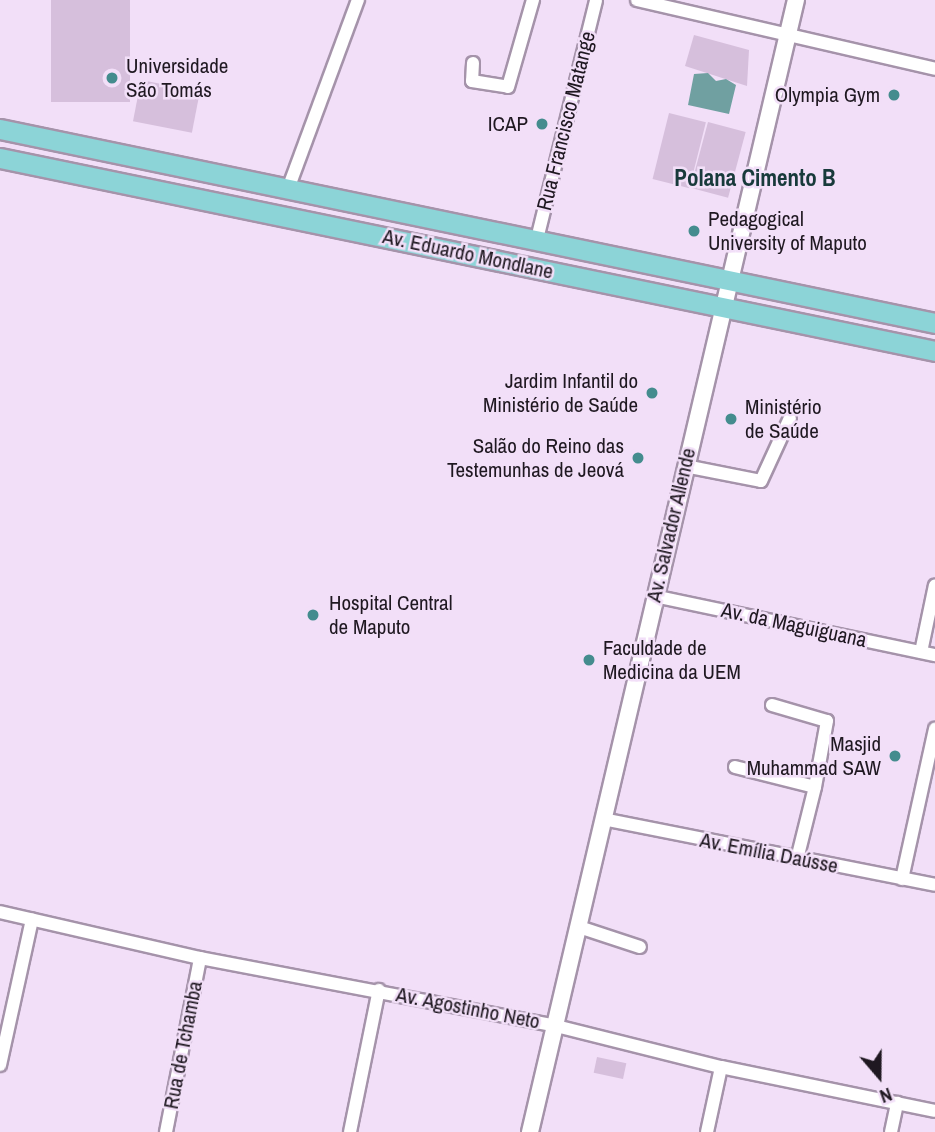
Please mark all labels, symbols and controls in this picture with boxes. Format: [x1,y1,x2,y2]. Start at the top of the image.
street label: Rua Francisco Matange [532,29,600,213]
place label: Universidade São Tomás [126,53,228,103]
marker: Universidade São Tomás [104,70,120,86]
place label: Olympia Gym [775,82,880,108]
marker: Olympia Gym [886,87,902,103]
place label: ICAP [488,111,528,137]
marker: ICAP [534,116,550,132]
district label: Polana Cimento B [674,164,836,192]
place label: Pedagogical University of Maputo [708,206,867,256]
marker: Pedagogical University of Maputo [686,223,702,239]
street label: Av. Eduardo Mondlane [380,224,556,284]
place label: Jardim Infantil do Ministério de Saúde [483,368,638,418]
marker: Jardim Infantil do Ministério de Saúde [644,385,660,401]
place label: Ministério de Saúde [745,394,822,444]
marker: Ministério de Saúde [723,411,739,427]
place label: Salão do Reino das Testemunhas de Jeová [447,433,624,483]
street label: Av. Salvador Allende [641,445,701,605]
marker: Salão do Reino das Testemunhas de Jeová [630,450,646,466]
place label: Hospital Central de Maputo [329,590,452,640]
street label: Av. da Maguiguana [719,597,869,653]
marker: Hospital Central de Maputo [303,605,323,625]
place label: Faculdade de Medicina da UEM [603,635,741,685]
marker: Faculdade de Medicina da UEM [581,652,597,668]
place label: Masjid Muhammad SAW [747,731,881,781]
marker: Masjid Muhammad SAW [887,748,903,764]
street label: Av. Emília Daússe [698,827,840,879]
street label: Rua de Tchamba [158,979,208,1111]
street label: Av. Agostinho Neto [394,982,542,1034]
north arrow [844,1041,914,1111]
text: N [876,1082,896,1110]

